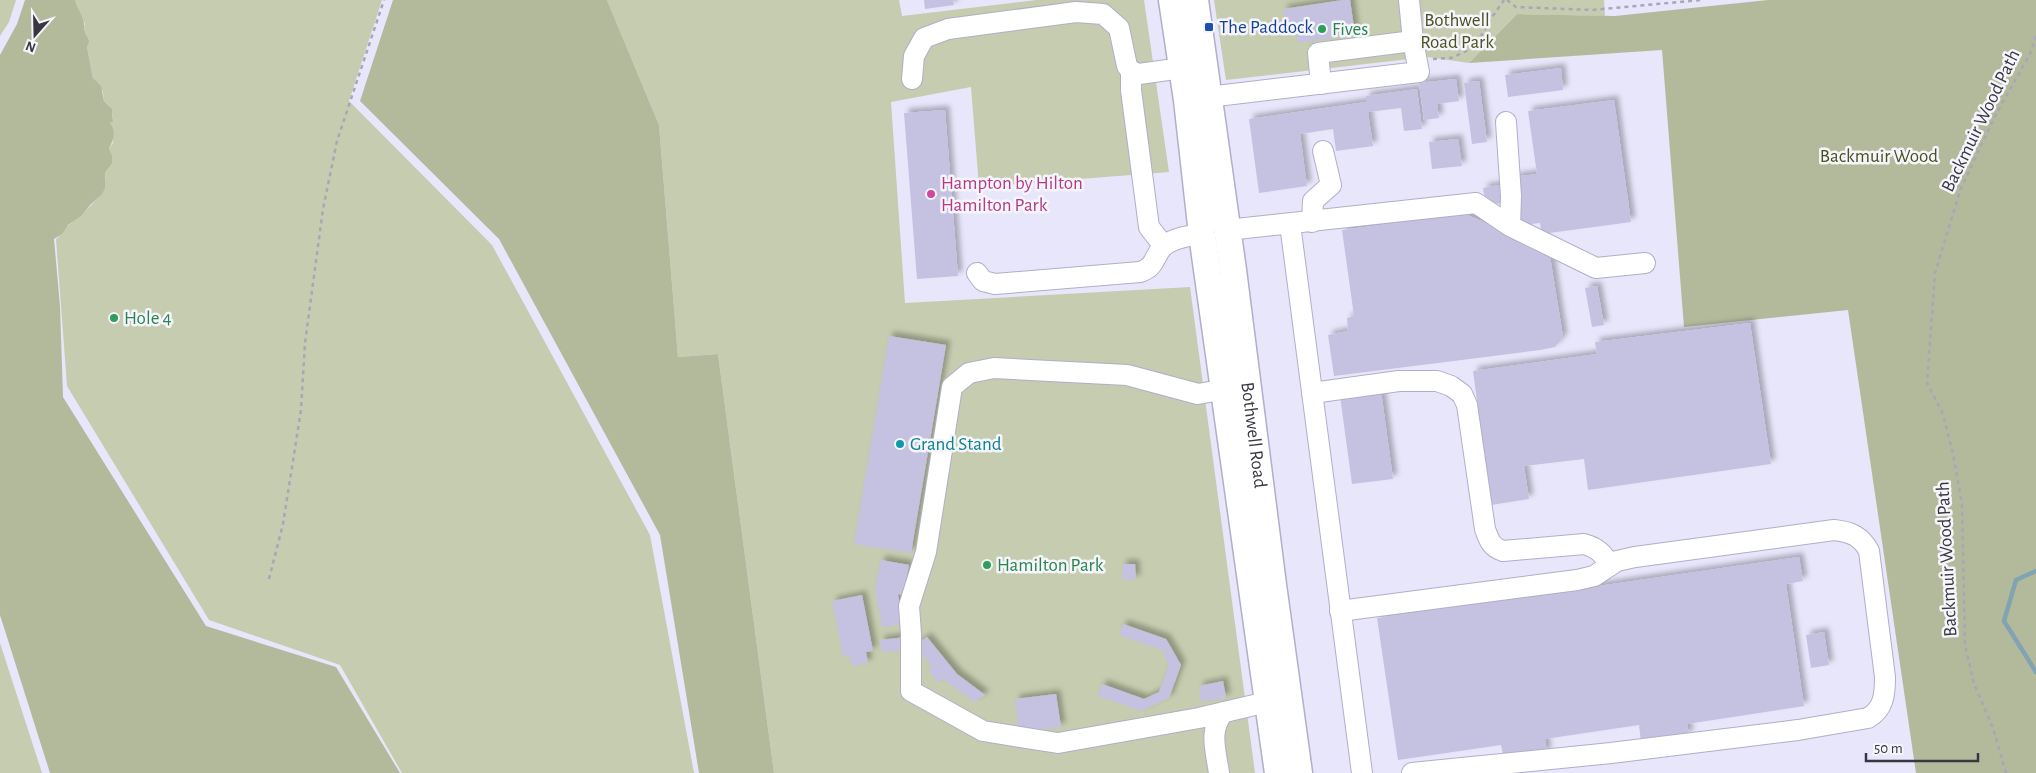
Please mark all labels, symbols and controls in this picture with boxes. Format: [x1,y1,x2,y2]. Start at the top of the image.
north arrow [10,10,60,60]
park label: Bothwell Road Park [1420,11,1494,52]
place label: The Paddock [1219,18,1313,37]
place label: Fives [1332,20,1368,39]
marker: The Paddock [1203,21,1215,33]
marker: Fives [1316,23,1328,35]
text: N [24,38,38,55]
street label: Backmuir Wood Path [1938,47,2024,195]
park label: Backmuir Wood [1820,147,1938,166]
place label: Hampton by Hilton Hamilton Park [941,174,1083,215]
marker: Hampton by Hilton Hamilton Park [925,188,937,200]
place label: Hole 4 [124,309,172,328]
marker: Hole 4 [108,312,120,324]
street label: Bothwell Road [1238,381,1270,489]
place label: Grand Stand [910,435,1002,454]
marker: Grand Stand [894,438,906,450]
street label: Backmuir Wood Path [1933,481,1961,637]
place label: Hamilton Park [997,556,1104,575]
marker: Hamilton Park [981,559,993,571]
scale bar [1866,730,1978,762]
text: 50 m [1874,741,1903,756]

